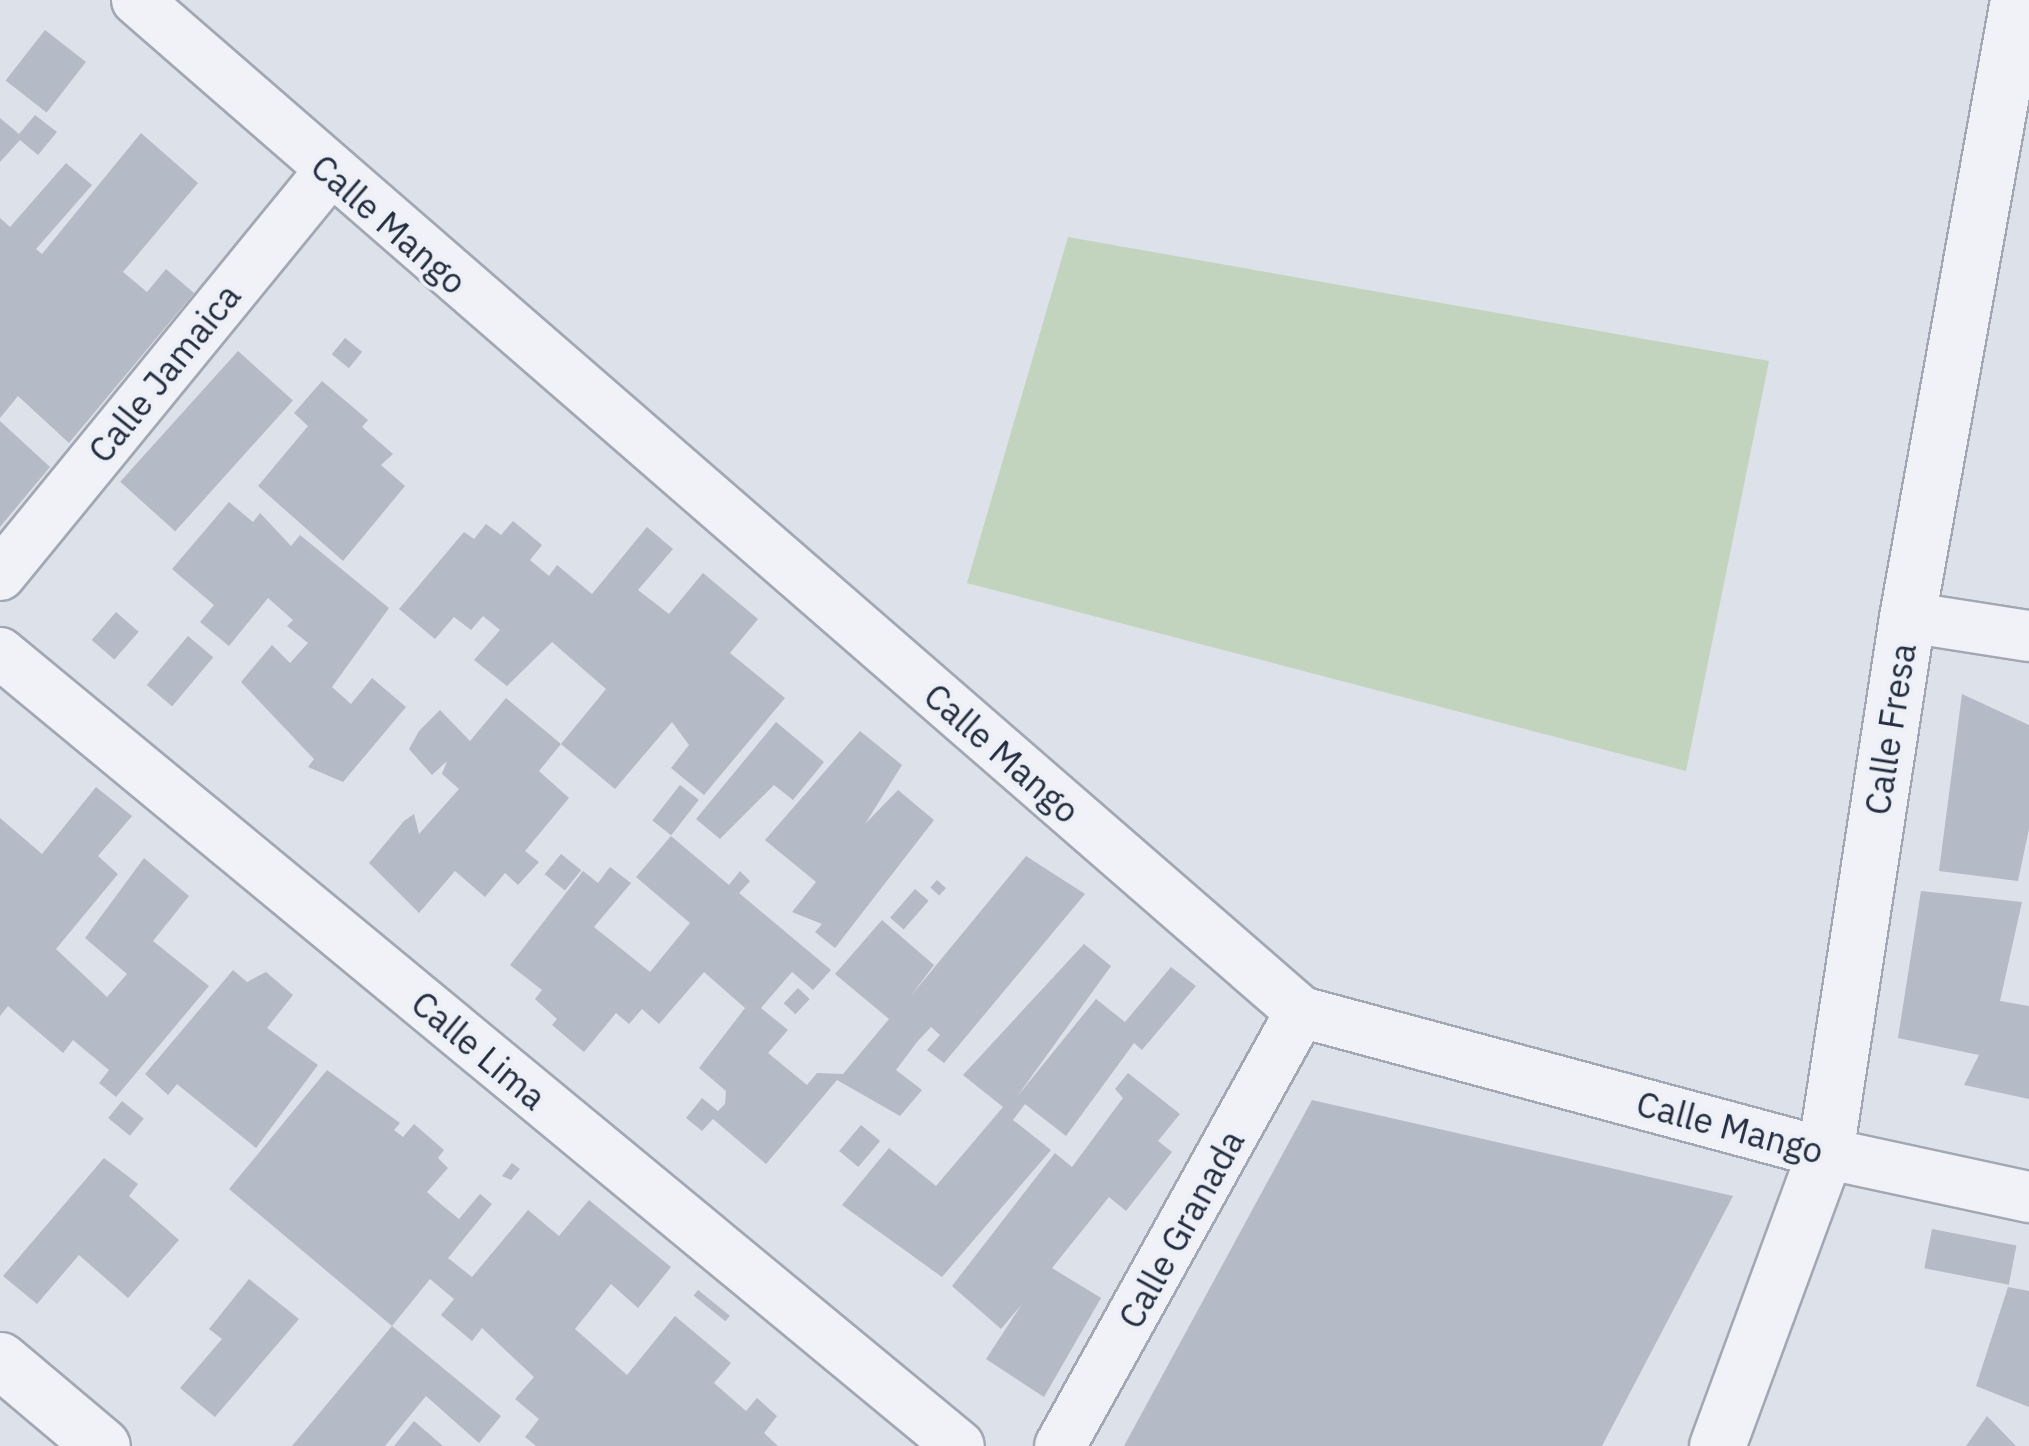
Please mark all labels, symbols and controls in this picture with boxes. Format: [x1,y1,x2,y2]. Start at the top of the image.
street label: Calle Mango [303,145,475,303]
street label: Calle Jamaica [79,275,249,471]
street label: Calle Fresa [1856,640,1924,818]
street label: Calle Mango [916,674,1088,832]
street label: Calle Lima [403,982,555,1118]
street label: Calle Mango [1632,1082,1828,1172]
street label: Calle Granada [1109,1123,1253,1335]

